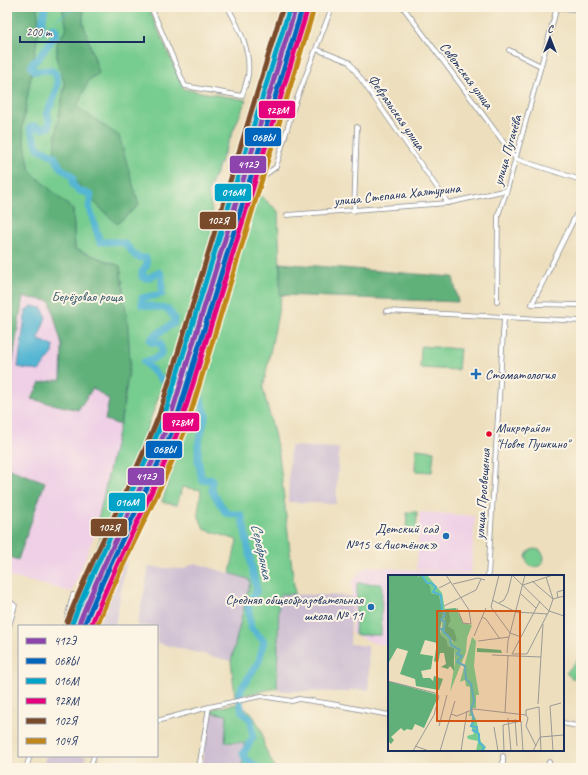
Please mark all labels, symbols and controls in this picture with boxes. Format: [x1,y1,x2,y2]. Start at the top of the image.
scale bar [20,18,144,44]
north arrow [530,18,570,58]
text: С [547,21,554,35]
text: 200 m [26,24,53,40]
street label: Советская улица [436,39,498,113]
street label: Февральская улица [364,71,429,154]
line badge: 928М [258,100,296,119]
text: 928М [266,103,290,117]
street label: улица Пугачёва [489,112,526,188]
line badge: 068Ы [244,127,282,147]
text: 068Ы [252,130,277,144]
line badge: 412Э [229,155,267,174]
text: 412Э [238,157,260,171]
street label: улица Степана Халтурина [332,179,462,210]
line badge: 016М [214,183,252,202]
text: 016М [221,185,247,199]
line badge: 102Я [199,211,237,230]
text: 102Я [207,213,230,227]
park label: Берёзовая роща [51,288,124,305]
place label: Стоматология [485,366,556,383]
marker: Стоматология [470,368,482,380]
line badge: 928М [162,412,200,432]
text: 928М [170,415,194,429]
place label: Микрорайон "Новое Пушкино" [496,420,573,452]
marker: Микрорайон "Новое Пушкино" [484,429,494,439]
line badge: 068Ы [145,440,183,459]
text: 068Ы [153,442,178,456]
street label: улица Просвещения [471,447,494,541]
line badge: 412Э [127,467,165,486]
text: 412Э [136,469,158,483]
line badge: 016М [108,492,146,512]
text: 016М [115,495,141,509]
line badge: 102Я [90,518,128,537]
text: 102Я [98,520,121,534]
place label: Детский сад №15 «Аистёнок» [346,520,440,553]
water label: Серебрянка [246,522,277,582]
marker: Детский сад №15 «Аистёнок» [441,531,451,541]
inset map [388,575,564,751]
place label: Средняя общеобразовательная школа № 11 [225,591,364,624]
marker: Средняя общеобразовательная школа № 11 [366,602,376,612]
legend [18,625,158,757]
text: 412Э [54,633,77,649]
text: 068Ы [54,653,80,669]
text: 016М [54,673,80,689]
text: 928М [54,693,80,709]
text: 102Я [54,713,79,729]
text: 104Я [54,733,79,749]

